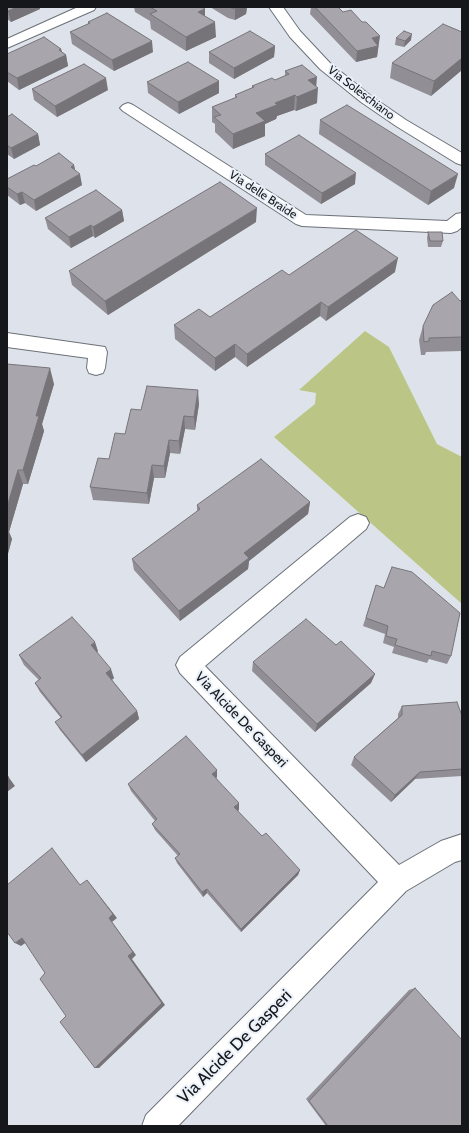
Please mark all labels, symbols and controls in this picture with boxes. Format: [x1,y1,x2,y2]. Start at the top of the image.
street label: Via Soleschiano [325,63,397,123]
street label: Via delle Braide [226,168,300,222]
street label: Via Alcide De Gasperi [191,669,291,771]
street label: Via Alcide De Gasperi [174,986,296,1108]

